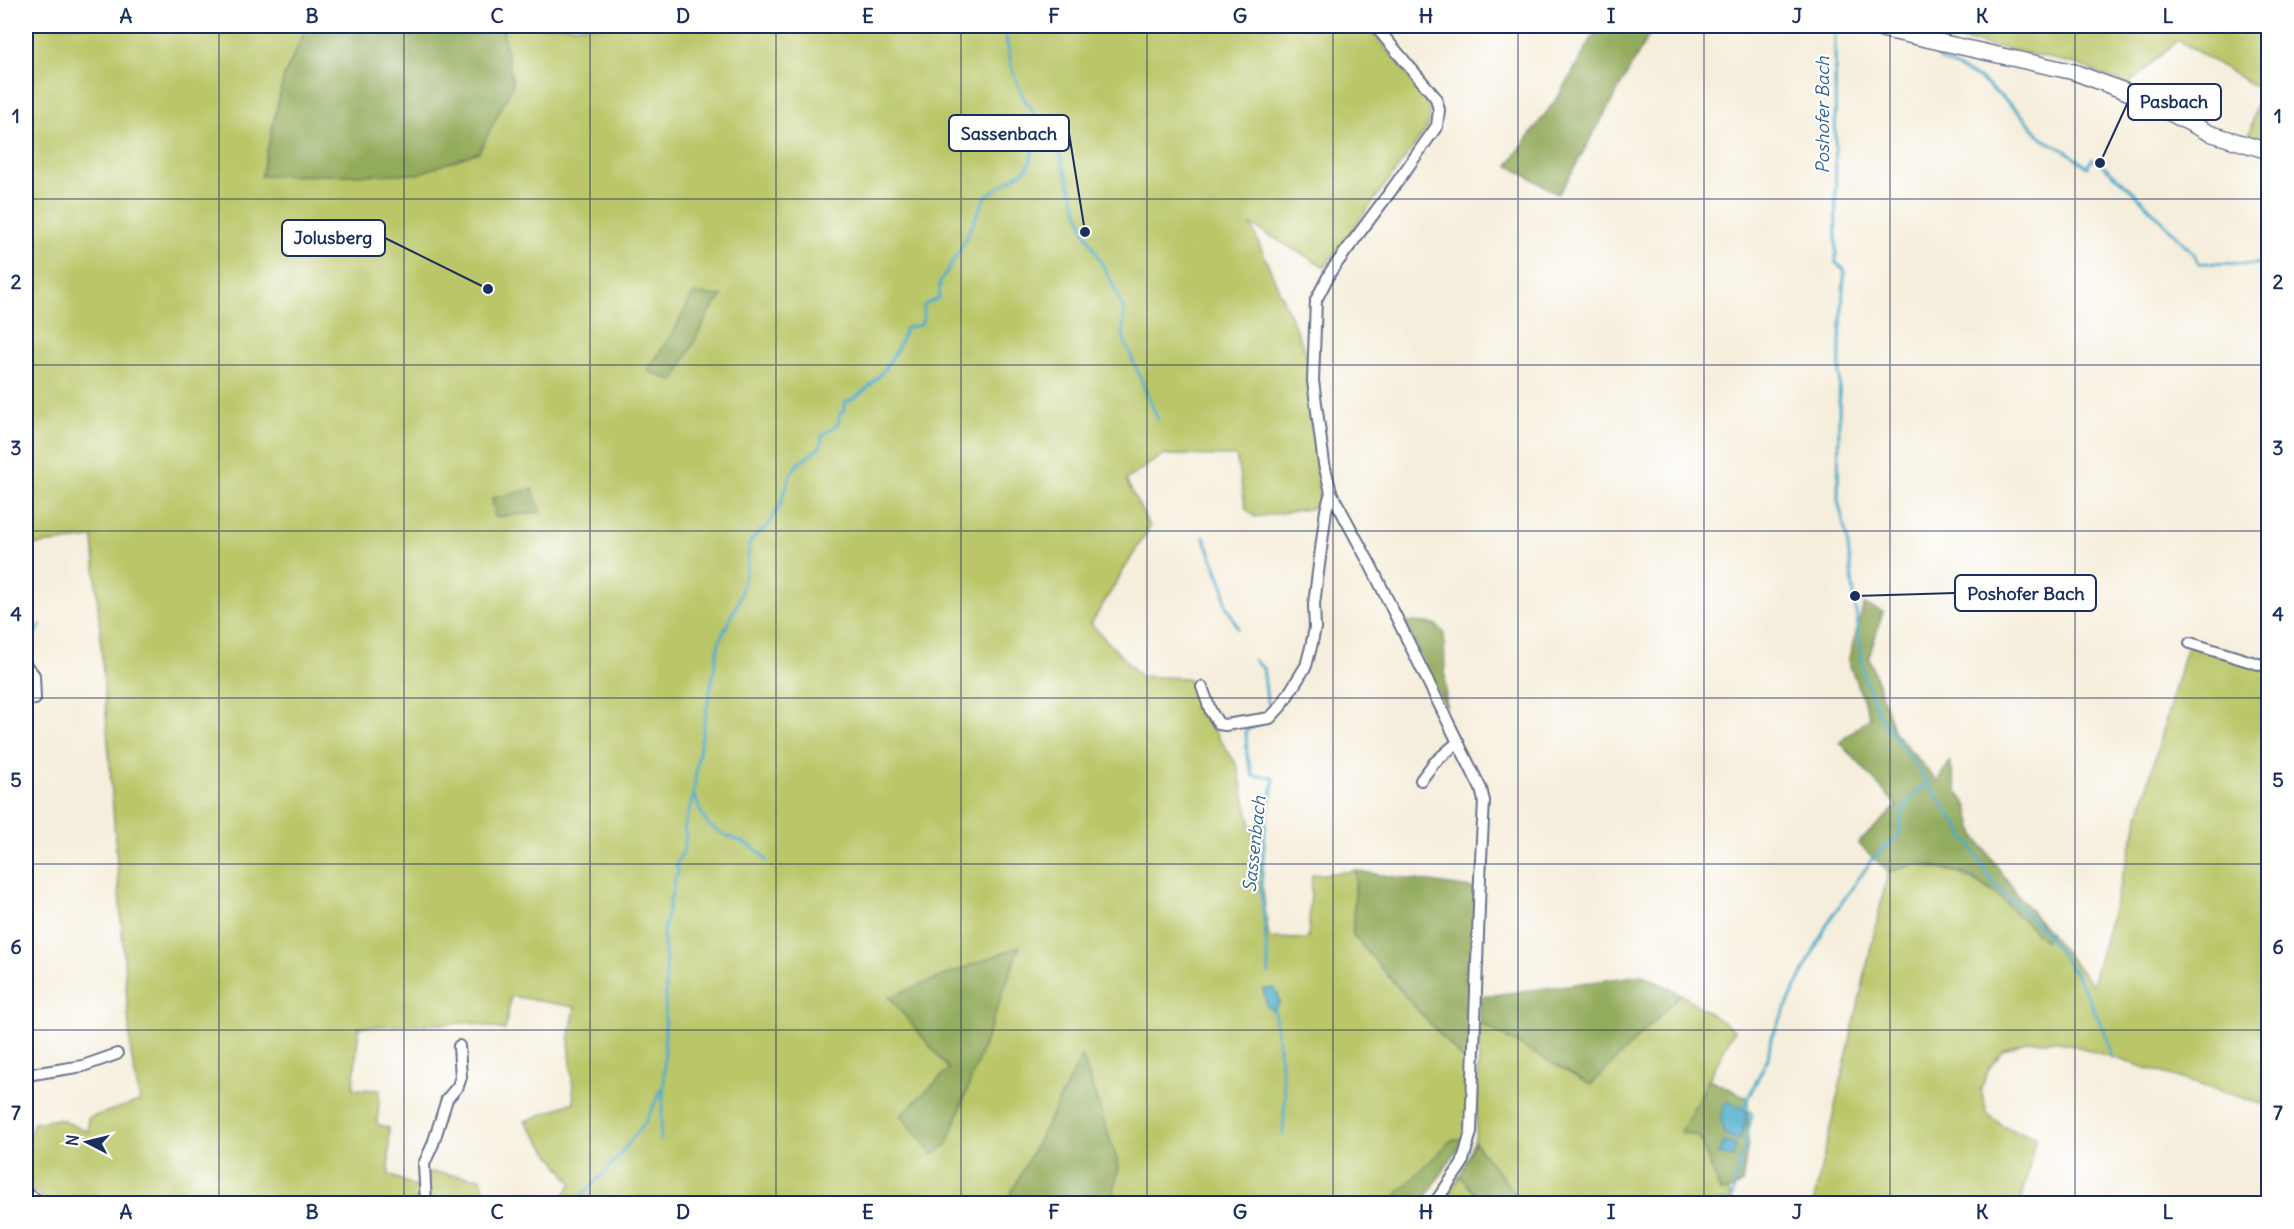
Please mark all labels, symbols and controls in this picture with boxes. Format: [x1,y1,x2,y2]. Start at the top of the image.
text: A [120,3,133,28]
text: B [305,3,319,28]
text: C [490,3,504,28]
text: D [676,3,690,28]
text: E [862,3,874,28]
text: F [1048,3,1060,28]
text: G [1233,3,1247,28]
text: H [1419,3,1433,28]
text: I [1607,3,1616,28]
text: J [1792,3,1803,28]
text: K [1976,3,1989,28]
text: L [2163,3,2174,28]
water label: Poshofer Bach [1811,56,1834,174]
callout: Pasbach [2128,84,2221,120]
text: Pasbach [2140,90,2209,113]
text: 1 [12,103,20,128]
text: 1 [2274,103,2282,128]
callout: Sassenbach [949,115,1069,151]
text: Sassenbach [961,122,1058,145]
callout: Jolusberg [282,220,385,256]
text: Jolusberg [294,226,372,249]
text: 2 [11,269,22,294]
text: 2 [2273,269,2284,294]
text: 3 [10,435,22,460]
text: 3 [2272,435,2284,460]
callout: Poshofer Bach [1955,575,2096,611]
text: Poshofer Bach [1967,582,2085,605]
text: 4 [10,601,22,626]
text: 4 [2272,601,2284,626]
text: 5 [10,767,22,792]
text: 5 [2272,767,2284,792]
water label: Sassenbach [1238,794,1271,893]
text: 6 [10,934,22,959]
text: 6 [2272,934,2284,959]
text: 7 [11,1100,21,1125]
text: 7 [2273,1100,2283,1125]
north arrow [57,1112,117,1172]
text: N [62,1133,83,1147]
text: A [120,1199,133,1224]
text: B [305,1199,319,1224]
text: C [490,1199,504,1224]
text: D [676,1199,690,1224]
text: E [862,1199,874,1224]
text: F [1048,1199,1060,1224]
text: G [1233,1199,1247,1224]
text: H [1419,1199,1433,1224]
text: I [1607,1199,1616,1224]
text: J [1792,1199,1803,1224]
text: K [1976,1199,1989,1224]
text: L [2163,1199,2174,1224]

